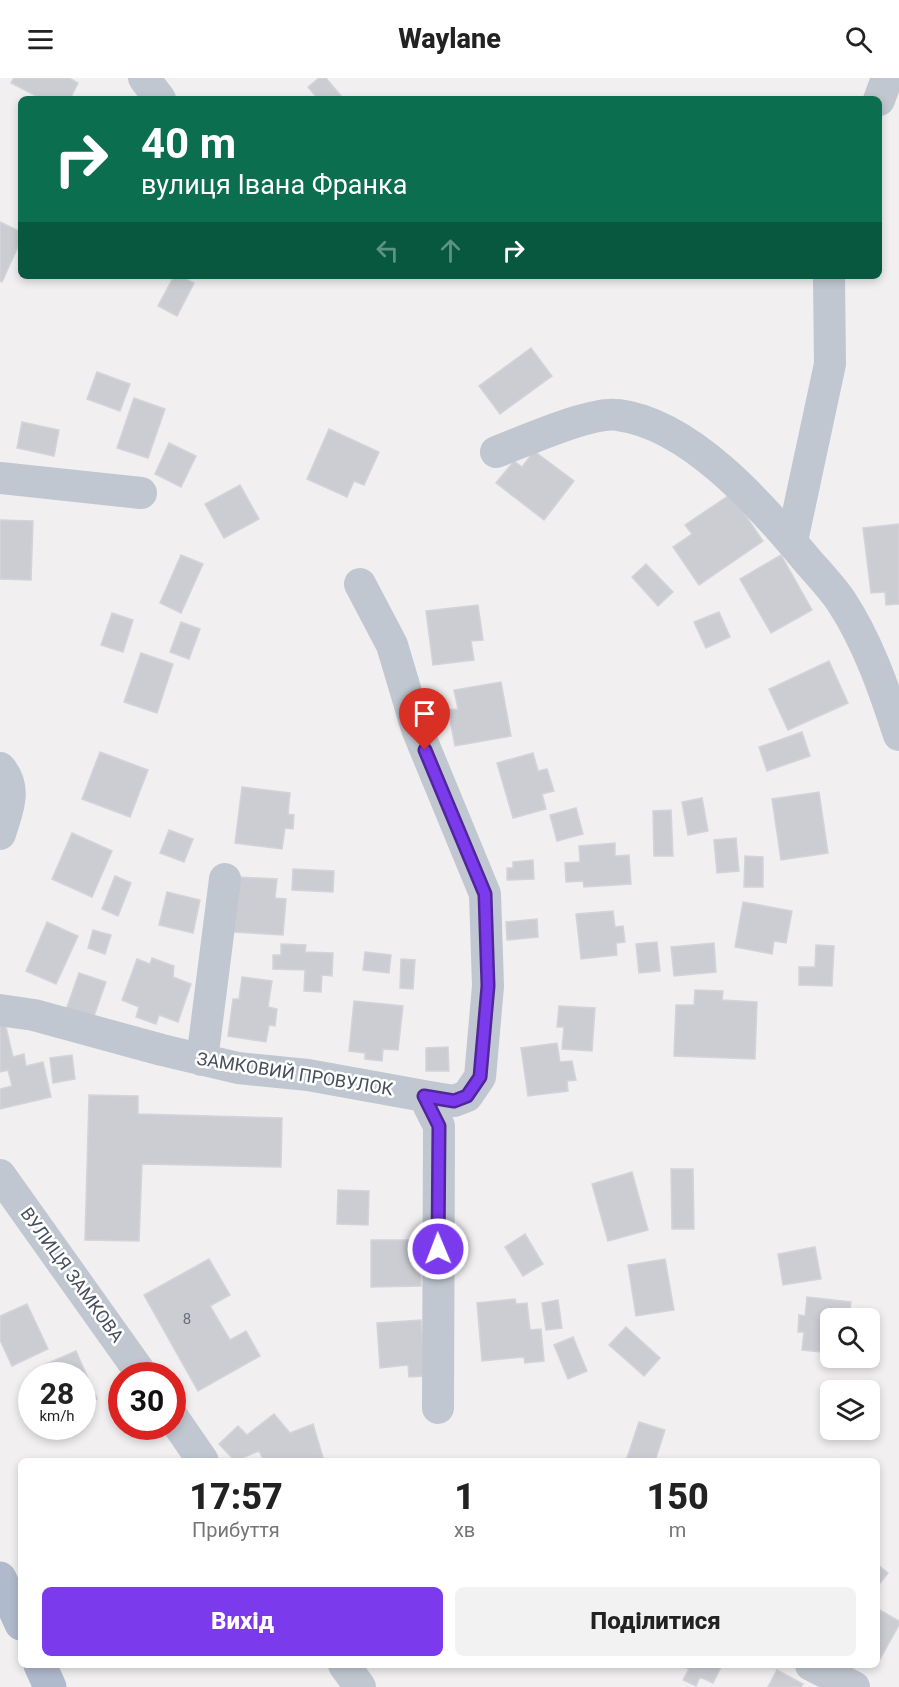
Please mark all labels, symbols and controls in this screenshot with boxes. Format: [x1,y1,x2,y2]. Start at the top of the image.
icon: menu [24,23,57,56]
text: Waylane [398,23,501,55]
icon: search [842,23,875,56]
text: 40 m [141,119,236,168]
icon: right [42,120,120,198]
text: вулиця Івана Франка [141,169,407,201]
icon: left [371,234,404,267]
icon: ahead [434,234,467,267]
icon: right [497,234,530,267]
pin [399,688,450,750]
icon: arrive [408,697,441,730]
street label: ЗАМКОВИЙ ПРОВУЛОК [195,1048,395,1099]
street label: ВУЛИЦЯ ЗАМКОВА [16,1203,128,1346]
position arrow [406,1217,470,1281]
map controls [820,1308,880,1440]
button: search [820,1308,880,1368]
house number: 8 [183,1310,191,1328]
speed limit sign: 30 [108,1362,186,1440]
text: 28 [40,1376,74,1411]
button: layers [820,1380,880,1440]
text: km/h [39,1407,75,1425]
text: 17:57 [189,1476,283,1518]
text: 1 [454,1476,475,1518]
text: 150 [646,1476,709,1518]
text: Прибуття [192,1518,280,1542]
text: хв [454,1518,475,1542]
text: m [669,1518,686,1542]
button: Вихід [42,1587,443,1656]
button: Поділитися [455,1587,856,1656]

